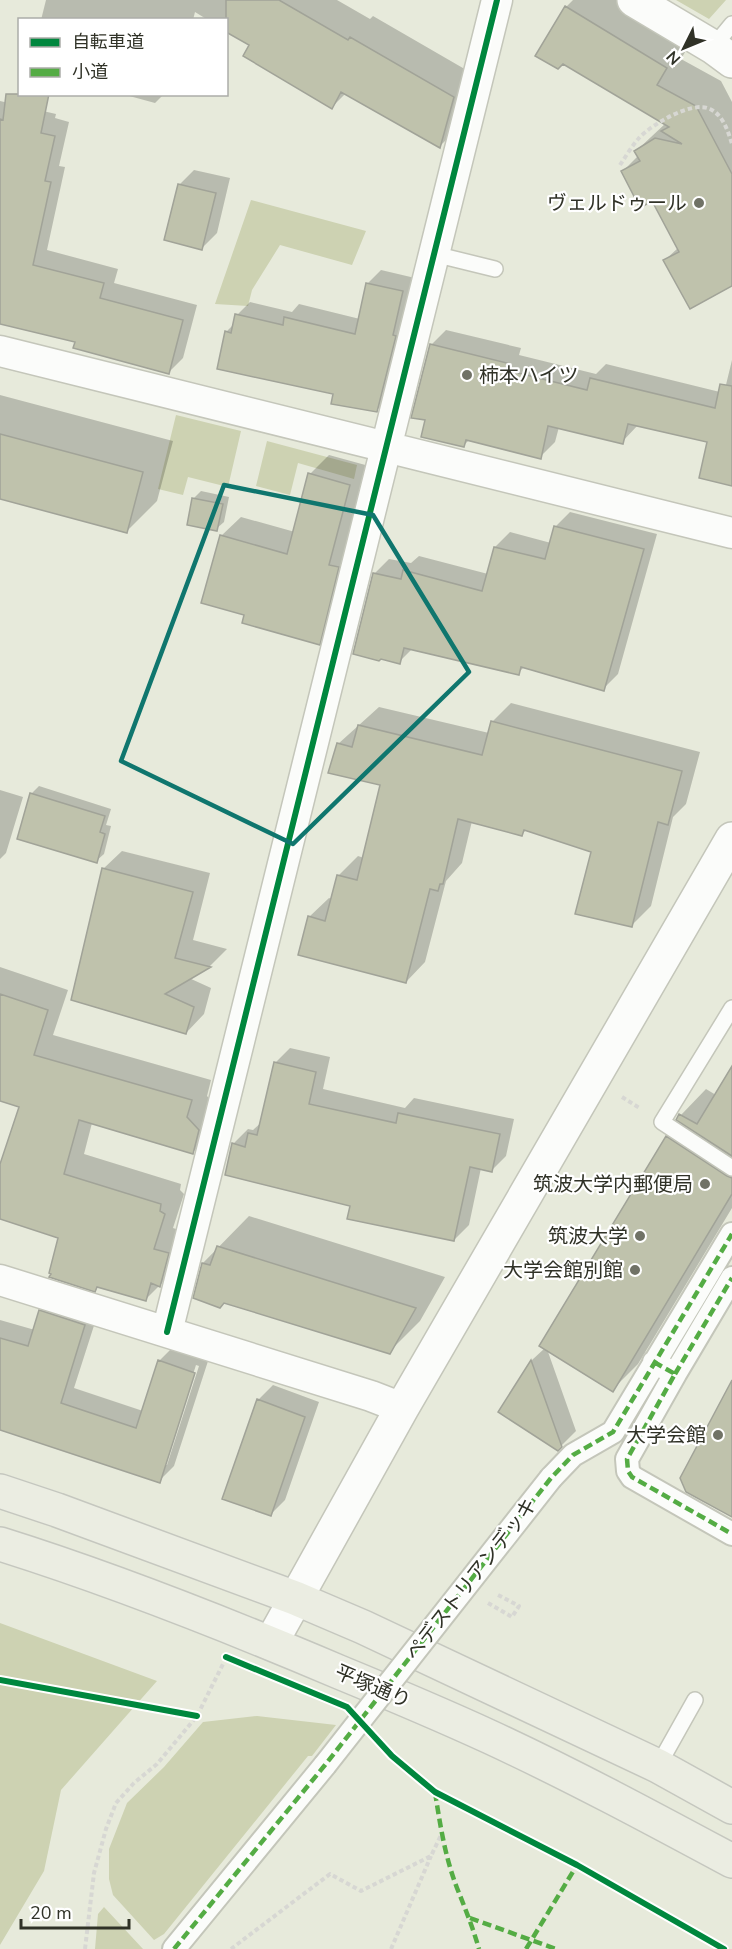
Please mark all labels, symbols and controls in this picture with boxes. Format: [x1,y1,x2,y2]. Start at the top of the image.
legend [18,18,228,96]
north arrow [654,18,714,78]
text: 自転車道 [72,30,144,54]
text: N [662,46,686,69]
text: 小道 [72,60,108,84]
place label: ヴェルドゥール [547,190,687,217]
marker: ヴェルドゥール [692,196,706,210]
place label: 柿本ハイツ [479,362,579,389]
marker: 柿本ハイツ [460,368,474,382]
place label: 筑波大学内郵便局 [533,1171,693,1198]
marker: 筑波大学内郵便局 [698,1177,712,1191]
place label: 筑波大学 [548,1223,628,1250]
marker: 筑波大学 [633,1229,647,1243]
place label: 大学会館別館 [503,1257,623,1284]
marker: 大学会館別館 [628,1263,642,1277]
place label: 大学会館 [626,1422,706,1449]
marker: 大学会館 [711,1428,725,1442]
street label: ペデストリアンデッキ [399,1493,543,1666]
street label: 平塚通り [331,1658,415,1715]
scale bar [21,1892,129,1930]
text: 20 m [30,1901,72,1925]

